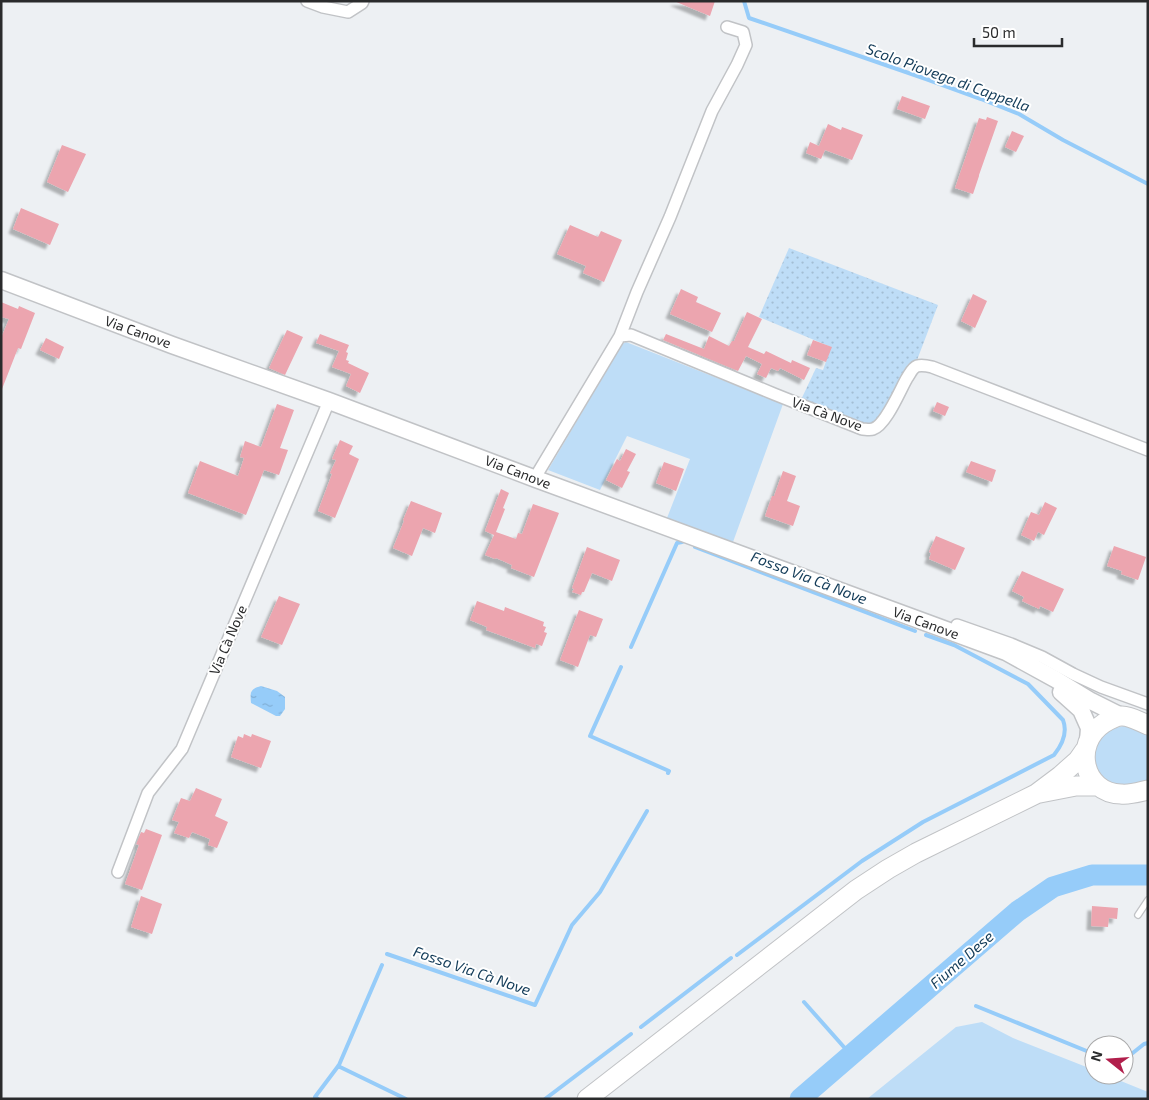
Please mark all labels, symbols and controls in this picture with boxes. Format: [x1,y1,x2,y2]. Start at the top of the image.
scale bar [974,15,1062,47]
text: 50 m [982,23,1016,41]
water label: Scolo Piovega di Cappella [864,39,1033,115]
street label: Via Canove [103,312,174,351]
street label: Via Cà Nove [789,393,865,434]
street label: Via Canove [483,451,554,492]
water label: Fosso Via Cà Nove [749,547,870,607]
street label: Via Cà Nove [205,602,250,677]
street label: Via Canove [891,603,962,642]
water label: Fiume Dese [926,927,997,992]
water label: Fosso Via Cà Nove [411,942,533,999]
north arrow [1084,1035,1134,1085]
text: N [1086,1049,1106,1063]

